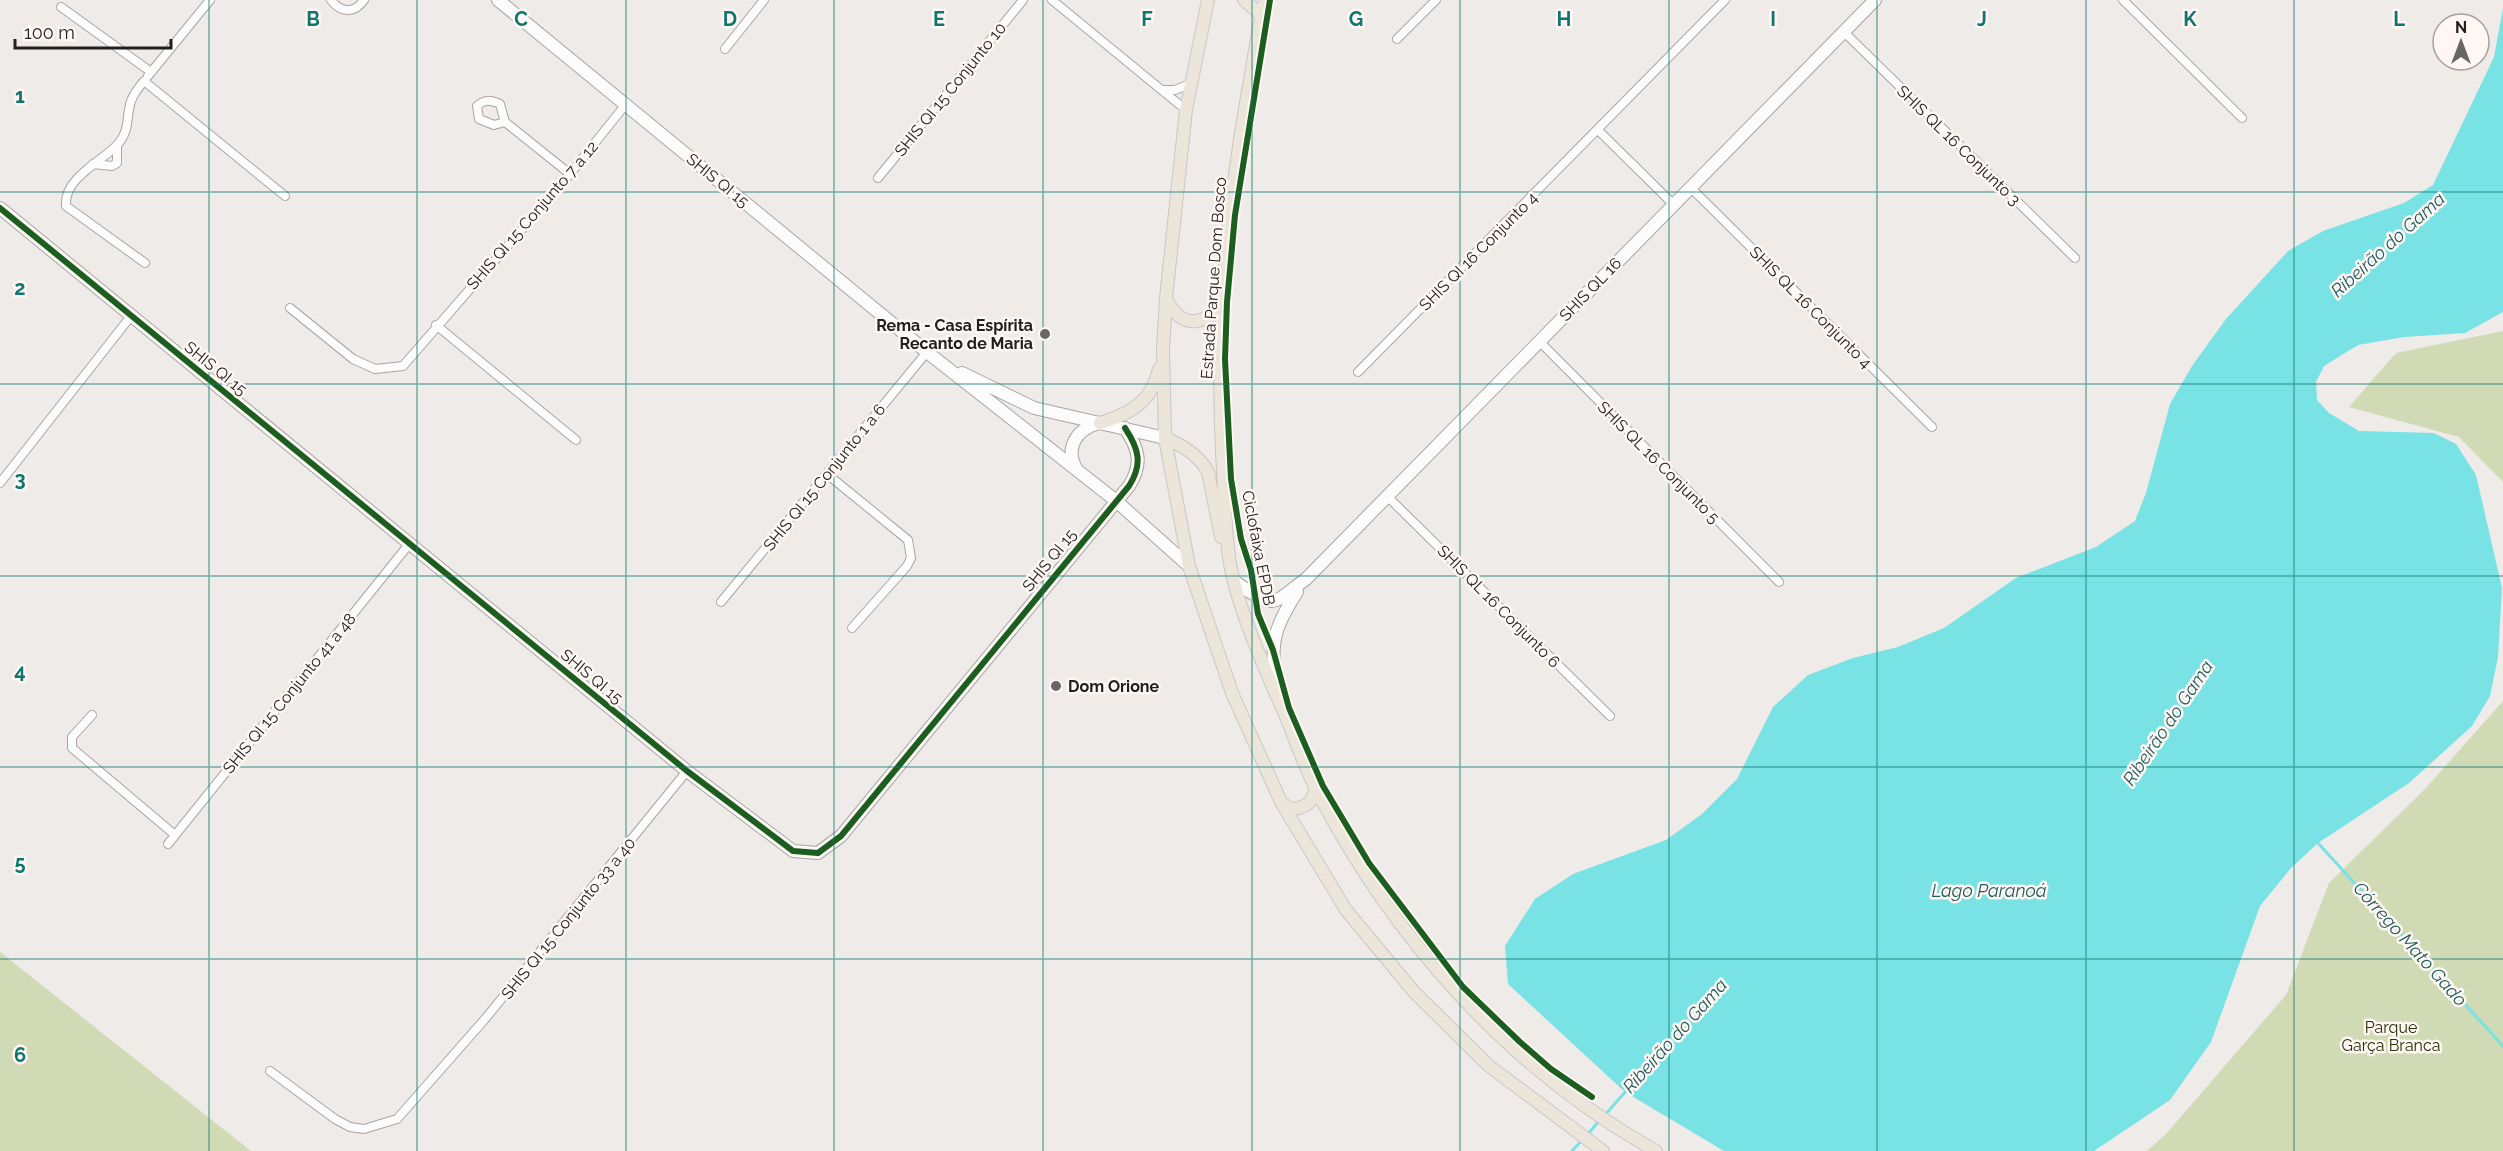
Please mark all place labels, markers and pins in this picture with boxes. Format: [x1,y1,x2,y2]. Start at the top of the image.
place label: Rema - Casa Espírita Recanto de Maria [876,316,1033,353]
marker: Rema - Casa Espírita Recanto de Maria [1038,327,1052,341]
place label: Dom Orione [1068,677,1160,696]
marker: Dom Orione [1049,679,1063,693]

